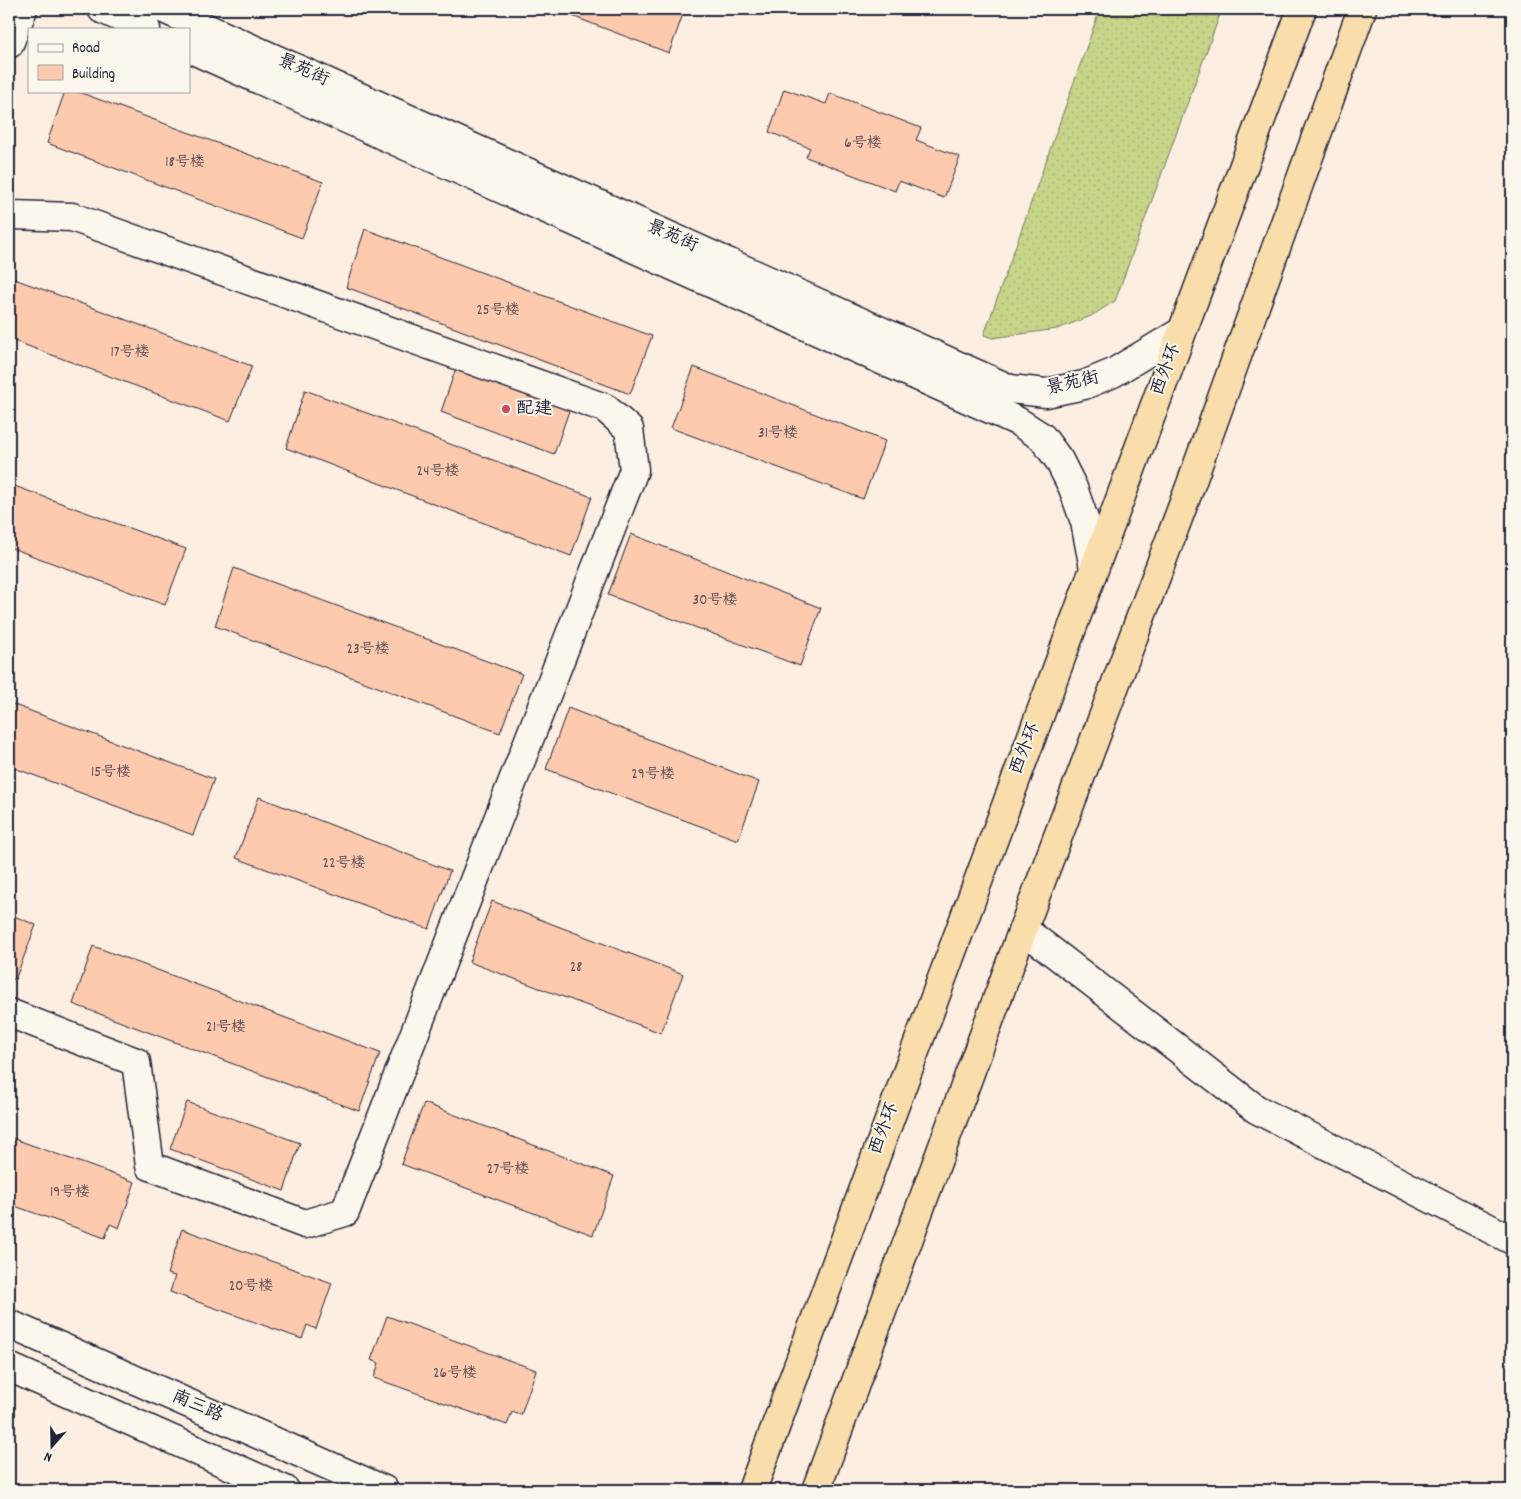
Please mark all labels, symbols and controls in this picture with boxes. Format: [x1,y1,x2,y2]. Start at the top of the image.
legend [28,28,190,92]
text: Road [72,38,100,60]
street label: 景苑街 [273,49,333,93]
text: Building [72,64,115,86]
house number: 6号楼 [844,133,882,155]
house number: 18号楼 [165,152,205,174]
street label: 景苑街 [642,215,702,259]
house number: 25号楼 [476,300,520,322]
street label: 西外环 [1146,340,1188,400]
house number: 17号楼 [110,342,150,364]
street label: 景苑街 [1044,366,1102,402]
place label: 配建 [516,397,552,422]
marker: 配建 [500,403,512,415]
house number: 31号楼 [758,423,798,445]
house number: 24号楼 [417,461,459,483]
house number: 30号楼 [693,590,737,612]
house number: 23号楼 [346,639,390,661]
street label: 西外环 [1005,719,1047,779]
house number: 15号楼 [91,762,131,784]
house number: 29号楼 [631,764,675,786]
house number: 22号楼 [322,853,366,875]
house number: 28 [570,957,582,979]
house number: 21号楼 [206,1017,246,1039]
street label: 西外环 [864,1099,906,1159]
house number: 27号楼 [487,1159,529,1181]
house number: 19号楼 [50,1182,90,1204]
house number: 20号楼 [229,1276,273,1298]
house number: 26号楼 [433,1363,477,1385]
street label: 南三路 [167,1385,227,1429]
north arrow [28,1422,78,1472]
text: N [41,1446,55,1467]

